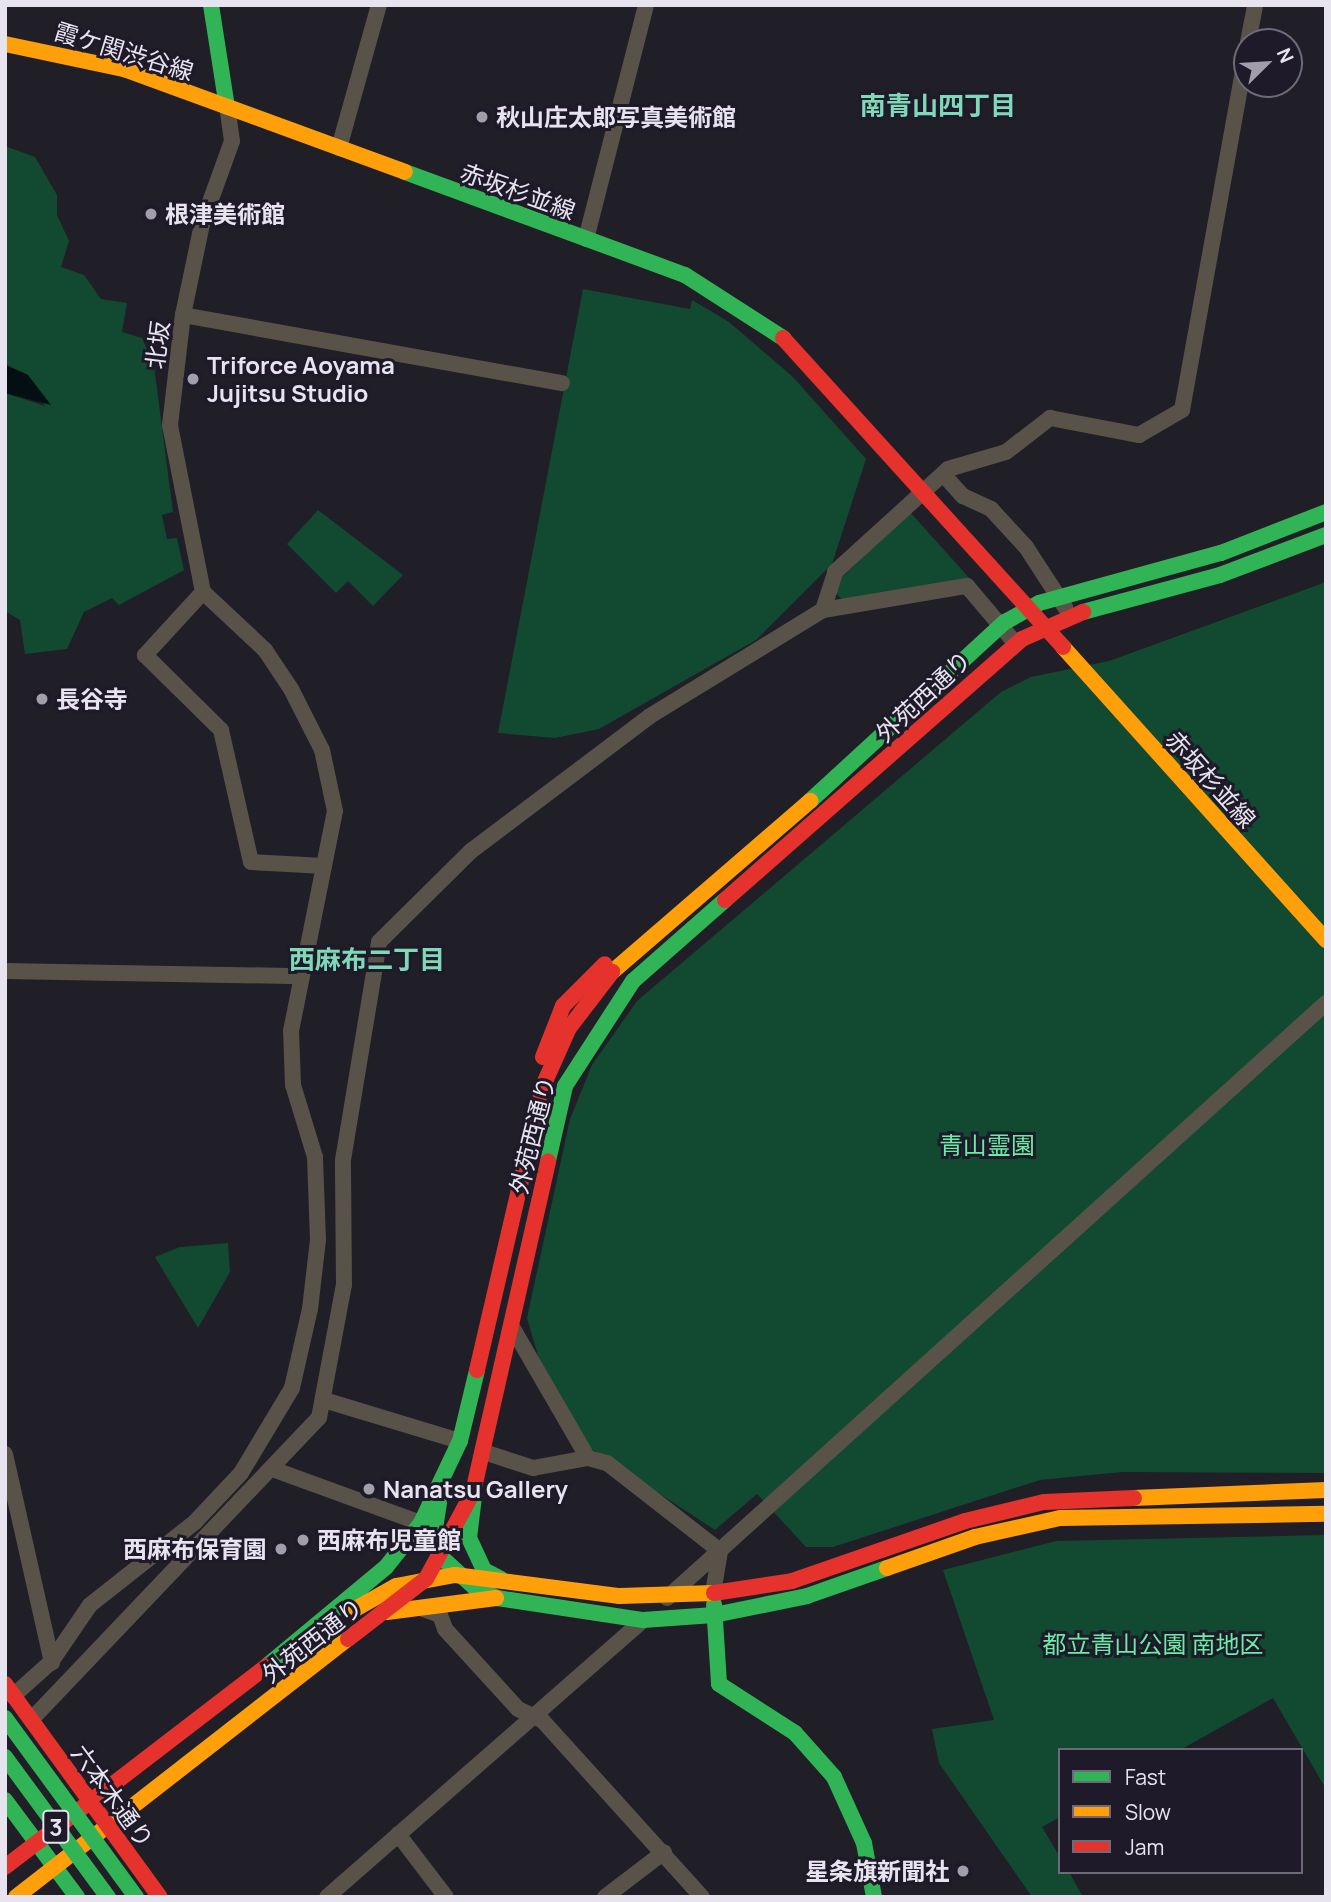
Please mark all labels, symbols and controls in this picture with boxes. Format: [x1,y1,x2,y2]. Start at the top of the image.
street label: 霞ケ関渋谷線 [51,16,197,86]
north arrow [1233,28,1303,98]
text: N [1271,44,1300,67]
district label: 南青山四丁目 [860,90,1016,122]
place label: 秋山庄太郎写真美術館 [496,103,736,131]
marker: 秋山庄太郎写真美術館 [474,109,490,125]
street label: 赤坂杉並線 [457,157,579,225]
place label: 根津美術館 [165,200,285,228]
marker: 根津美術館 [143,206,159,222]
street label: 北坂 [140,319,174,371]
place label: Triforce Aoyama Jujitsu Studio [207,351,395,407]
marker: Triforce Aoyama Jujitsu Studio [185,371,201,387]
street label: 外苑西通り [869,645,977,747]
place label: 長谷寺 [56,685,128,713]
marker: 長谷寺 [34,691,50,707]
street label: 赤坂杉並線 [1160,725,1262,833]
district label: 西麻布二丁目 [289,944,445,976]
street label: 外苑西通り [504,1073,560,1197]
park label: 青山霊園 [939,1131,1035,1159]
place label: Nanatsu Gallery [383,1475,568,1503]
marker: Nanatsu Gallery [361,1481,377,1497]
place label: 西麻布児童館 [317,1526,461,1554]
marker: 西麻布児童館 [295,1532,311,1548]
place label: 西麻布保育園 [123,1535,267,1563]
marker: 西麻布保育園 [273,1541,289,1557]
street label: 外苑西通り [256,1592,368,1688]
park label: 都立青山公園 南地区 [1043,1630,1263,1658]
street label: 六本木通り [66,1739,160,1853]
legend [1058,1748,1303,1874]
text: Fast [1125,1763,1166,1791]
text: Slow [1125,1798,1171,1826]
road number: 3 [42,1808,70,1846]
text: Jam [1125,1833,1164,1861]
place label: 星条旗新聞社 [805,1857,949,1885]
marker: 星条旗新聞社 [955,1863,971,1879]

